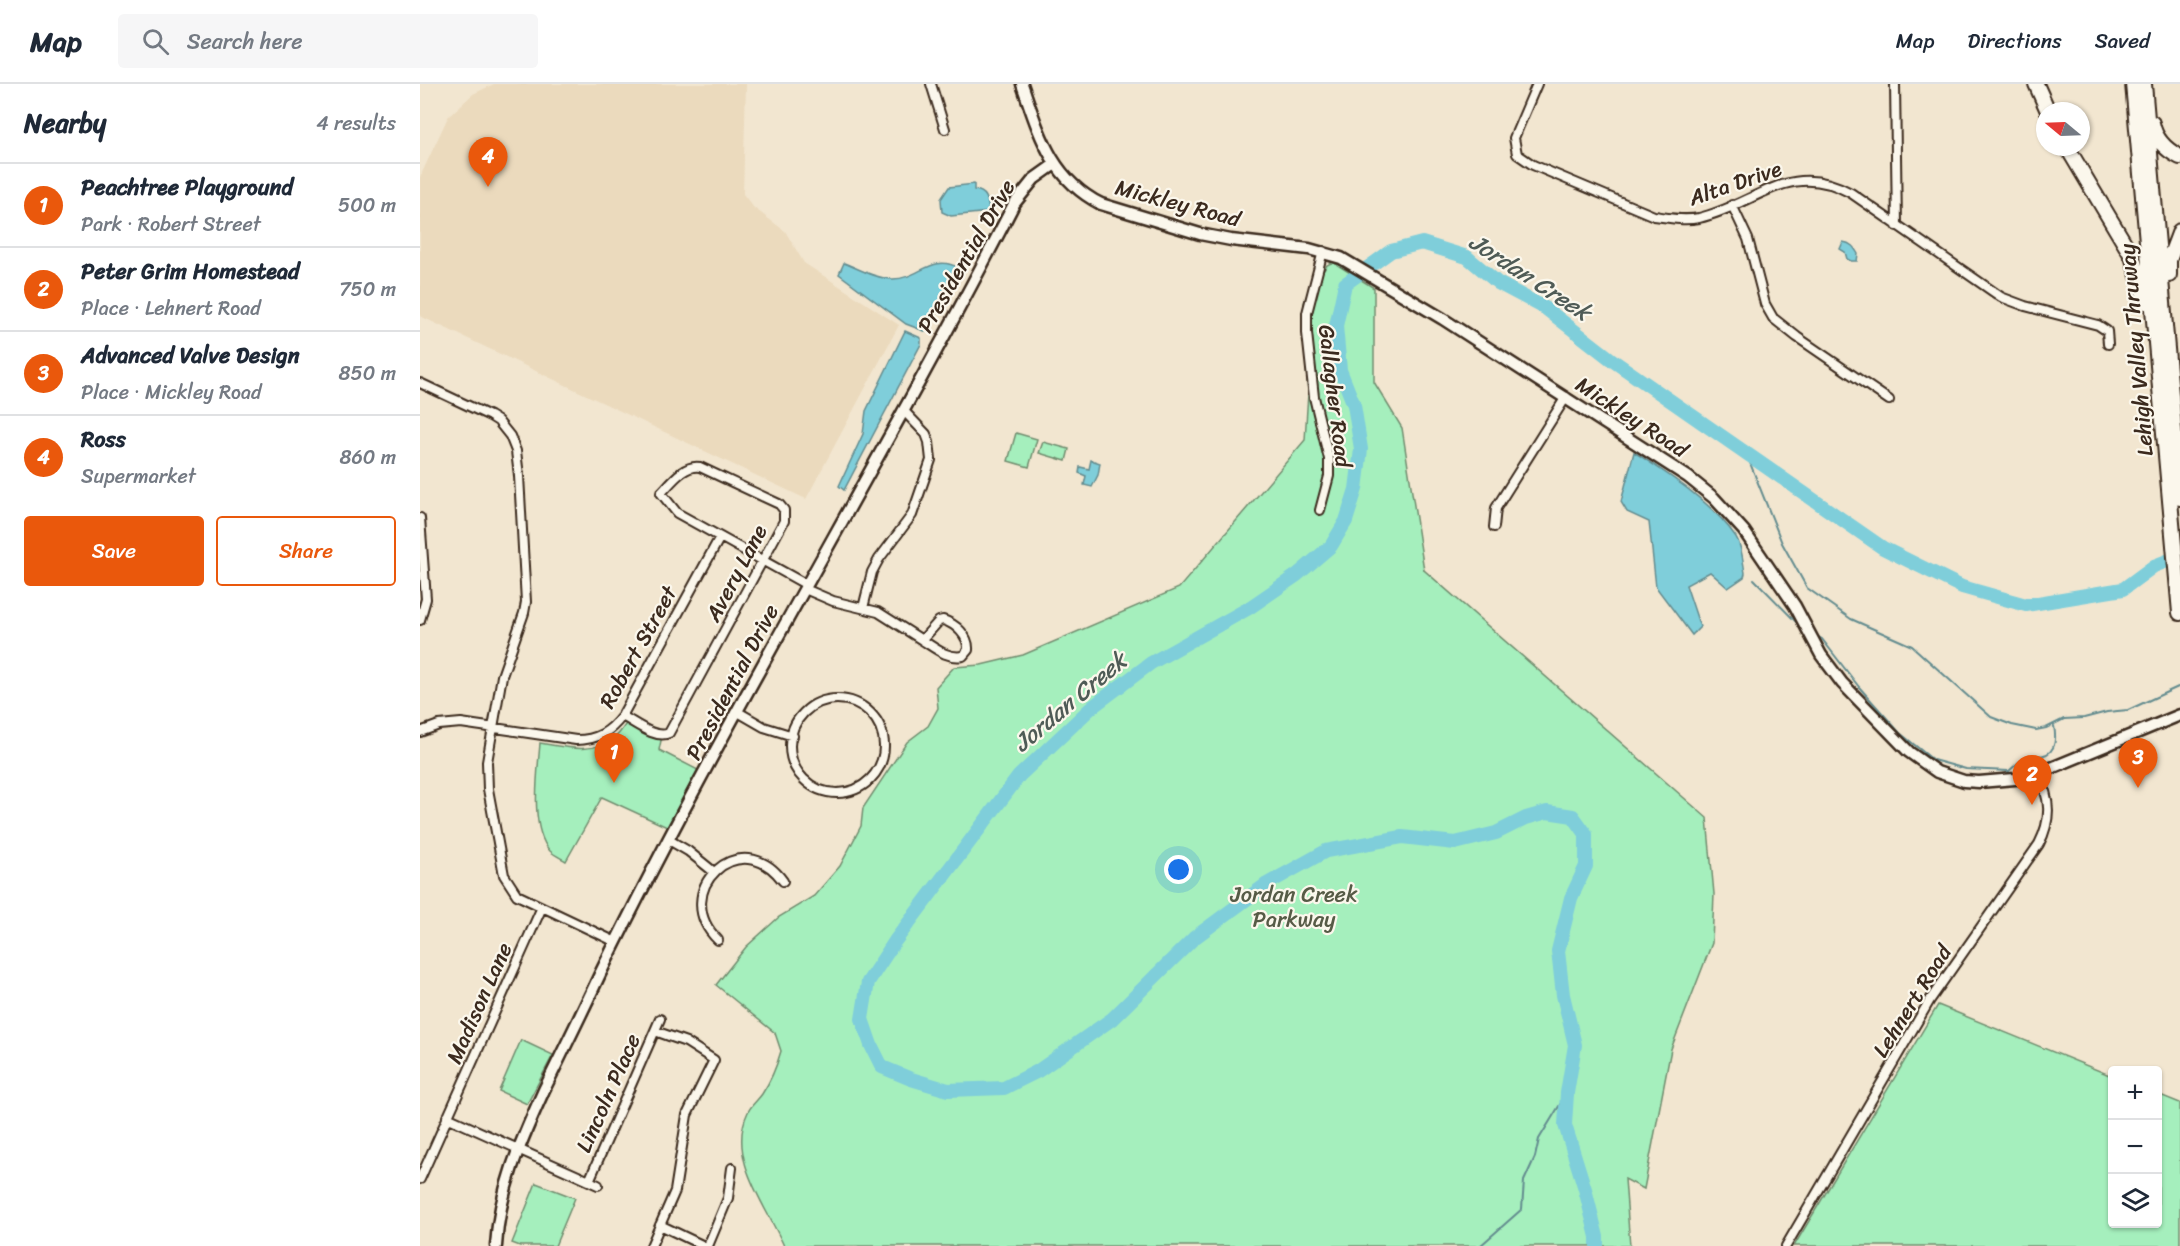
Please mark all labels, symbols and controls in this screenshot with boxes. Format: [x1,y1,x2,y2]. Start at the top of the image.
search box [118,14,538,68]
text: Map [30,17,82,66]
text: Search here [187,22,303,61]
text: Map [1896,22,1934,60]
text: Directions [1967,22,2062,60]
text: Saved [2095,22,2150,60]
icon: search [139,25,172,58]
text: Nearby [24,100,106,146]
north arrow [2036,102,2090,156]
text: 4 results [316,106,396,141]
pin: 4 [468,138,508,187]
street label: Alta Drive [1682,149,1787,217]
text: Peachtree Playground [81,168,293,207]
street label: Mickley Road [1111,168,1246,239]
street label: Presidential Drive [906,172,1026,340]
text: 1 [39,188,48,223]
text: 500 m [338,188,396,223]
text: Park · Robert Street [81,207,261,242]
water label: Jordan Creek [1460,222,1602,334]
street label: Lehigh Valley Thruway [2107,242,2165,458]
text: Peter Grim Homestead [81,252,300,291]
text: 2 [38,272,49,307]
text: 750 m [339,272,396,307]
text: Place · Lehnert Road [81,291,261,326]
street label: Gallagher Road [1307,322,1363,471]
text: Advanced Valve Design [81,336,300,375]
text: 3 [38,356,49,391]
text: 850 m [339,356,396,391]
street label: Mickley Road [1568,366,1698,469]
text: Place · Mickley Road [81,375,262,410]
text: Ross [81,420,126,459]
text: 4 [37,440,50,475]
text: 860 m [339,440,396,475]
text: Supermarket [81,459,196,494]
button: Save [24,516,204,586]
button: Share [216,516,396,586]
street label: Avery Lane [694,517,778,630]
street label: Robert Street [588,577,688,716]
street label: Presidential Drive [674,597,790,767]
water label: Jordan Creek [1003,639,1139,763]
pin: 1 [594,734,634,783]
pin: 3 [2118,738,2158,788]
pin: 2 [2012,756,2052,805]
your location [1164,855,1193,884]
park label: Jordan Creek Parkway [1229,875,1358,939]
street label: Lehnert Road [1862,935,1963,1065]
street label: Madison Lane [435,936,523,1070]
street label: Lincoln Place [564,1027,652,1159]
map controls [2108,1066,2162,1228]
button: + [2108,1066,2162,1120]
button: − [2108,1120,2162,1174]
button: layers [2108,1174,2162,1228]

